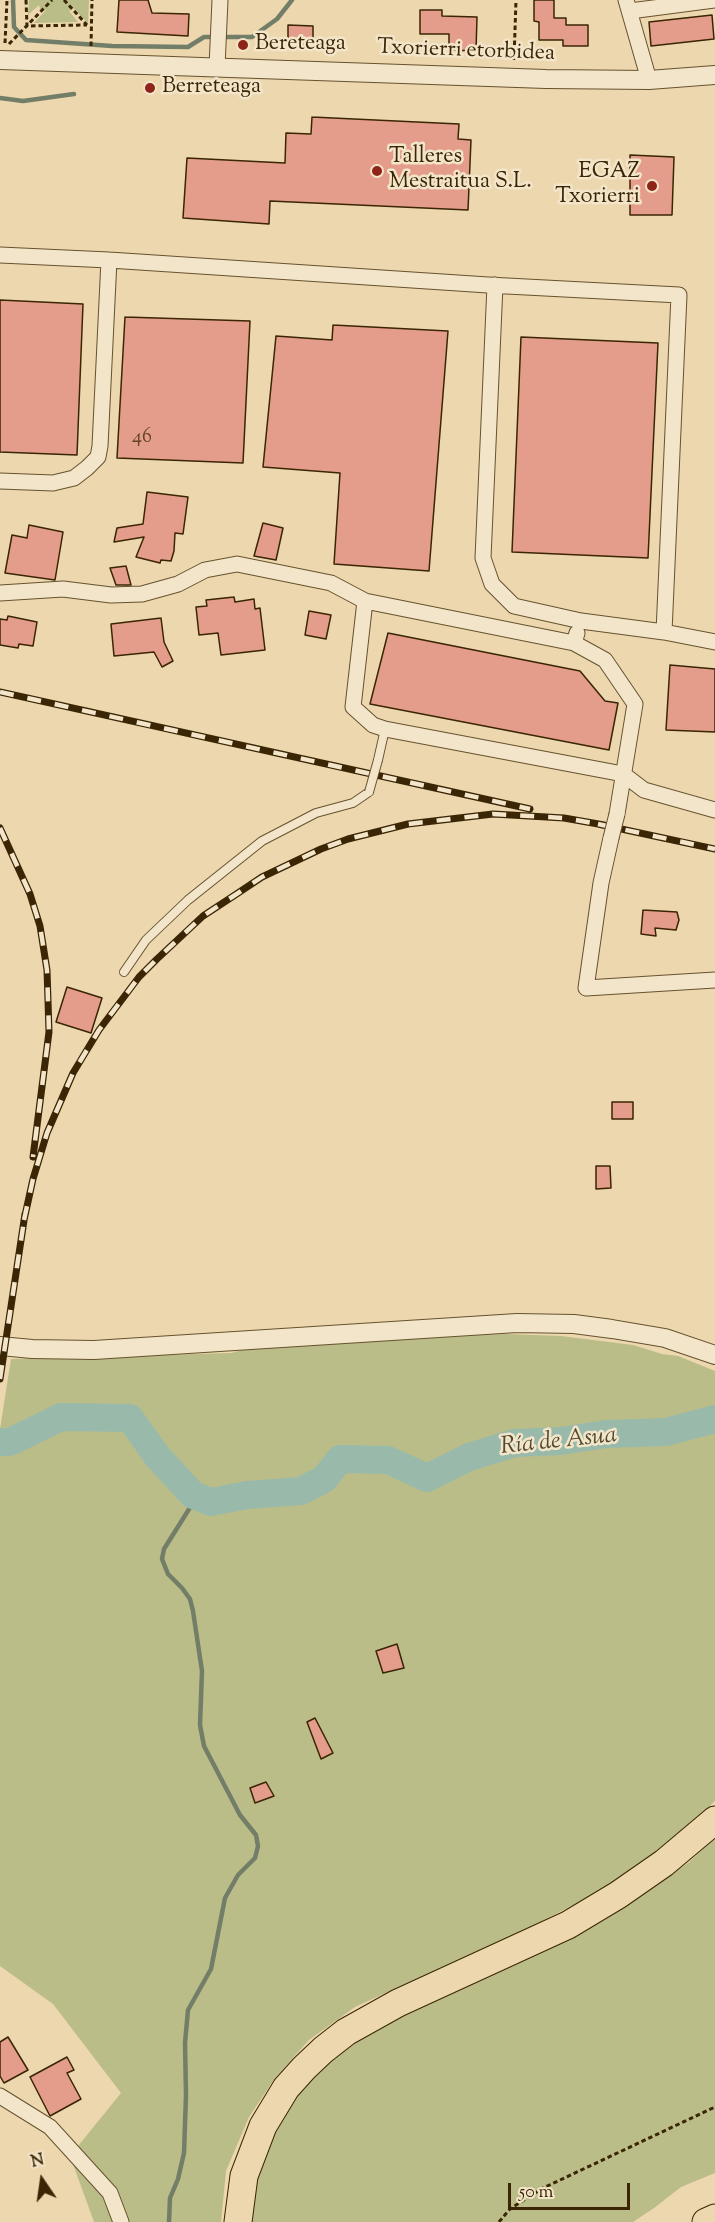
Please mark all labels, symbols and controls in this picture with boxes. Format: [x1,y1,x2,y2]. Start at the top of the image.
place label: Bereteaga [255,32,346,58]
street label: Txorierri etorbidea [377,36,555,68]
marker: Bereteaga [236,38,250,52]
place label: Berreteaga [162,75,261,101]
marker: Berreteaga [143,81,157,95]
place label: Talleres Mestraitua S.L. [389,145,532,196]
place label: EGAZ Txorierri [555,160,640,212]
marker: Talleres Mestraitua S.L. [370,164,384,178]
marker: EGAZ Txorierri [645,179,659,193]
house number: 46 [132,427,152,451]
water label: Ría de Asua [499,1423,619,1463]
text: N [29,2149,47,2175]
north arrow [12,2150,72,2210]
scale bar [511,2171,632,2209]
text: 50 m [519,2180,553,2206]

